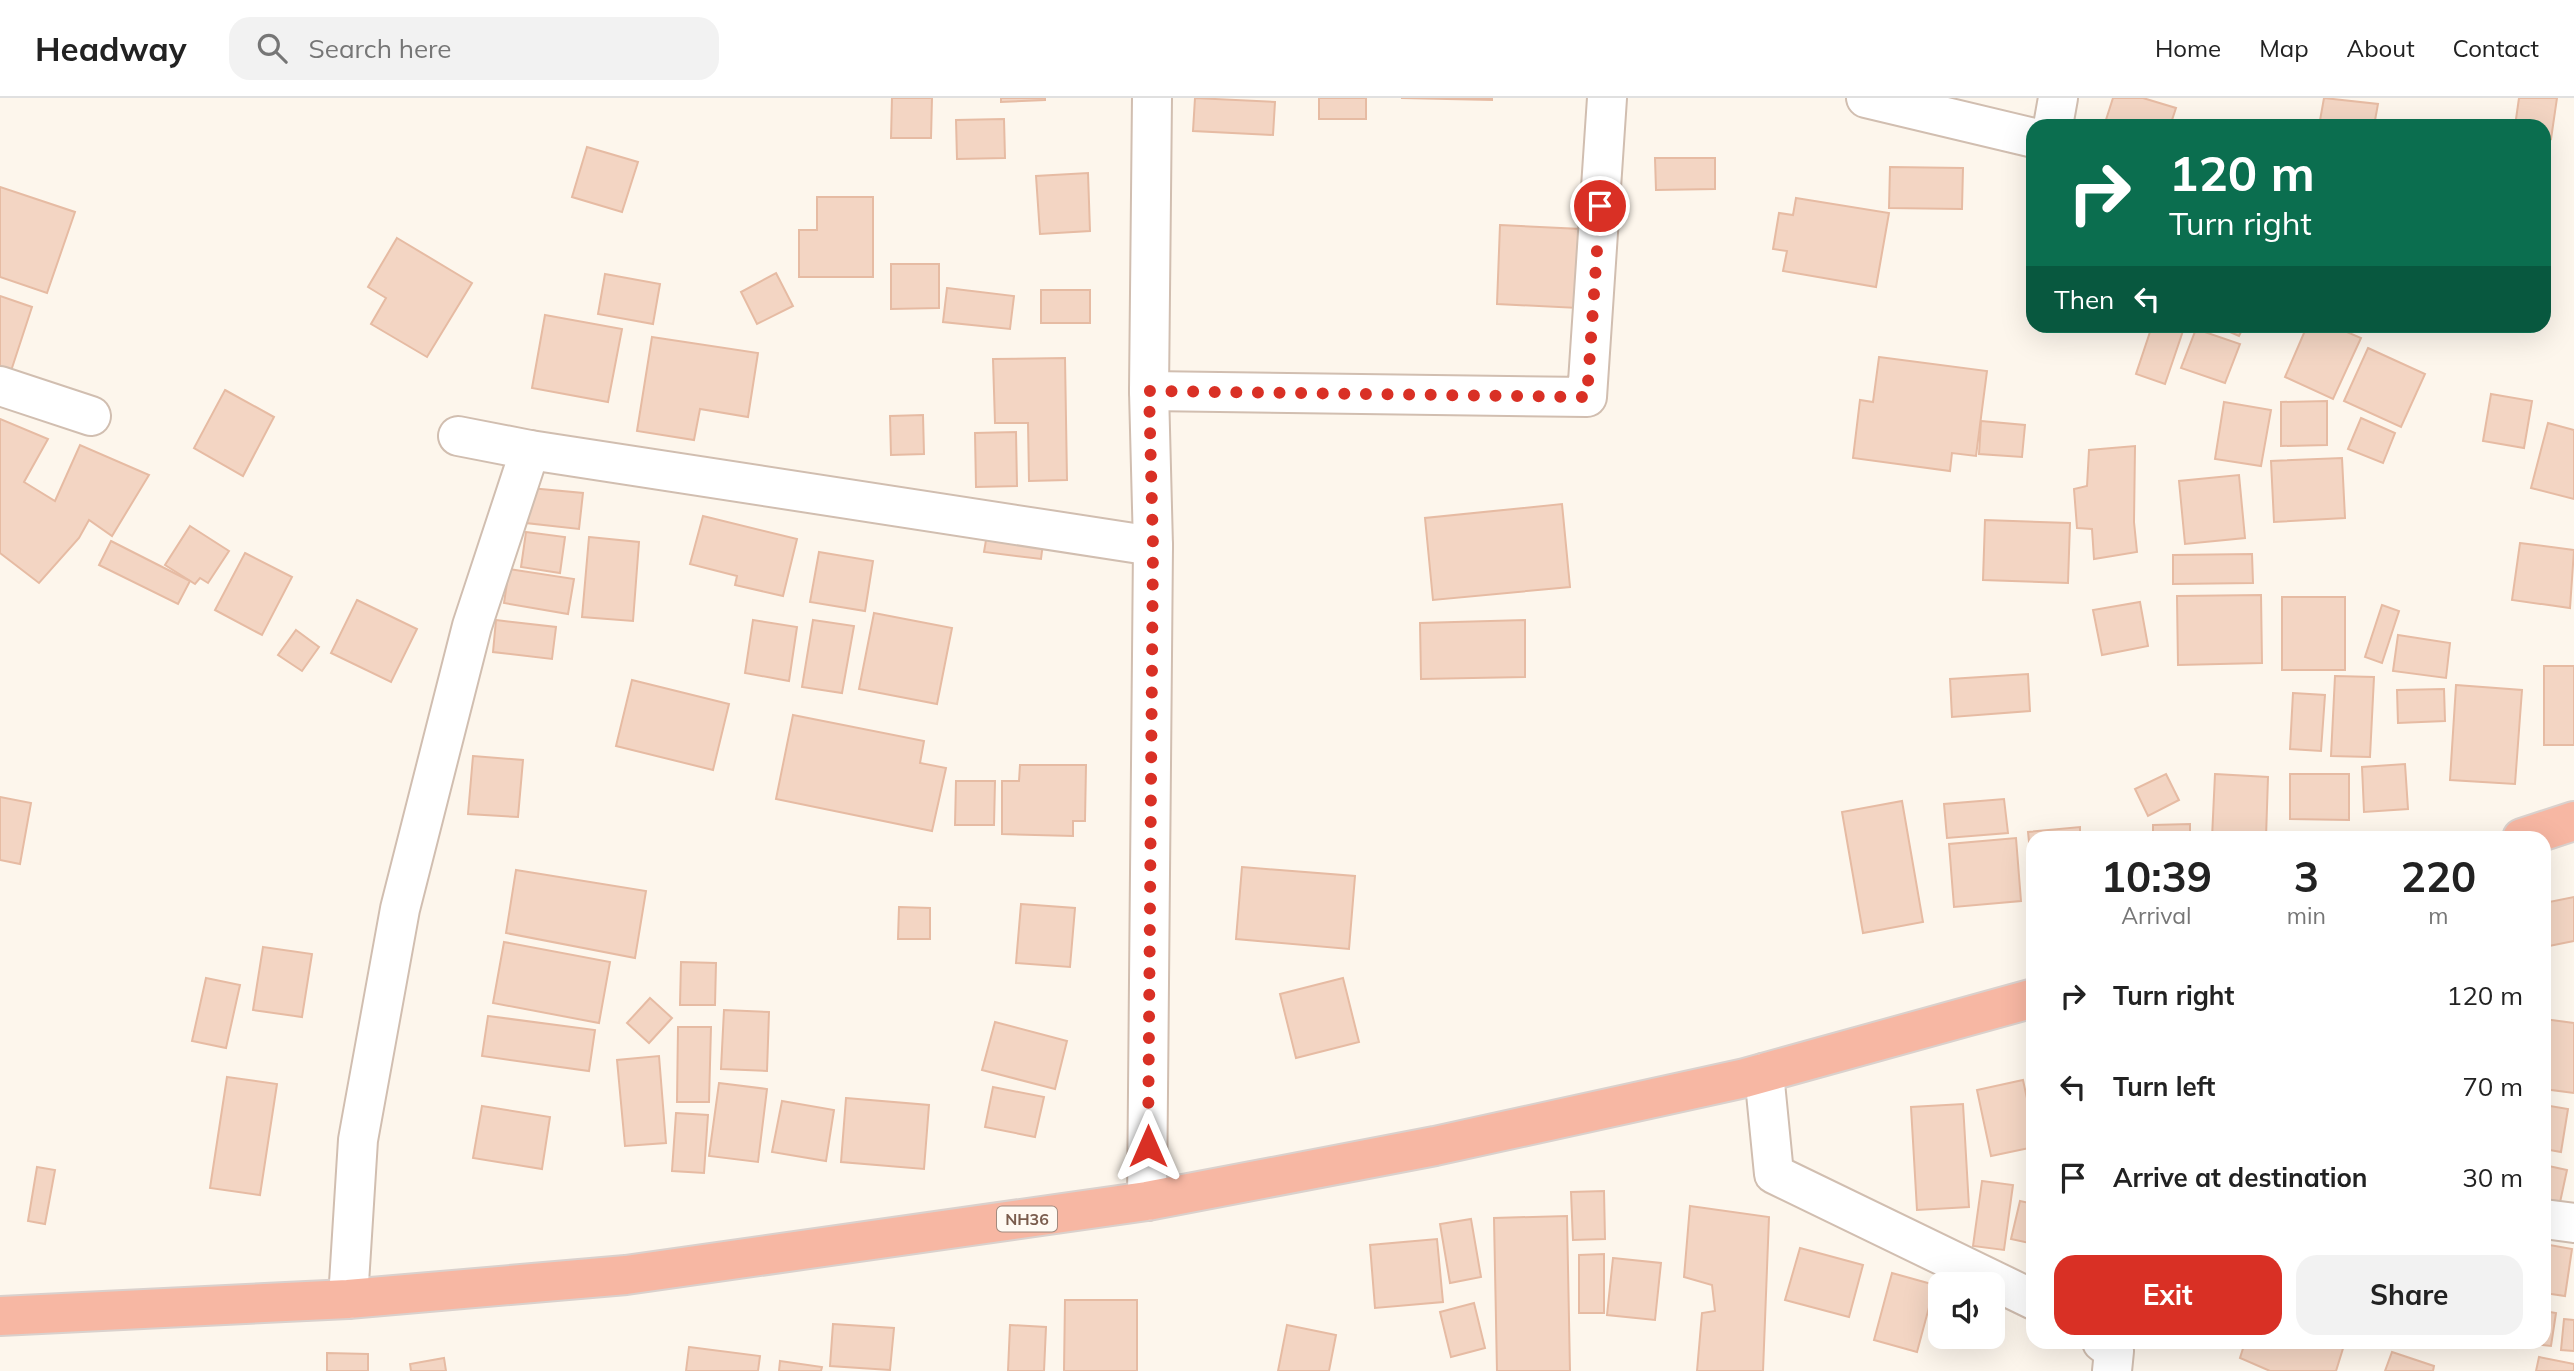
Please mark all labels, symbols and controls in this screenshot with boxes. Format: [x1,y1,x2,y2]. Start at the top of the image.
search box [229,17,719,80]
text: Headway [35,28,187,69]
icon: search [253,29,291,67]
text: Search here [309,32,451,65]
text: Home [2155,33,2221,63]
text: Map [2259,33,2309,63]
text: About [2347,33,2415,63]
text: Contact [2453,33,2539,63]
text: 120 m [2169,142,2315,203]
icon: right [2054,147,2145,238]
pin [1570,176,1630,236]
icon: arrive [1581,187,1619,225]
text: Turn right [2169,203,2312,243]
icon: left [2128,280,2166,318]
text: Then [2054,283,2114,316]
text: 10:39 [2101,850,2212,903]
text: 3 [2294,850,2319,903]
text: 220 [2401,850,2476,903]
text: Arrival [2121,901,2192,930]
text: min [2287,901,2326,930]
text: m [2428,901,2449,930]
icon: right [2054,977,2092,1015]
text: Turn right [2113,979,2234,1012]
text: 120 m [2447,979,2523,1012]
icon: left [2054,1068,2092,1106]
text: Turn left [2113,1070,2215,1103]
text: 70 m [2462,1070,2523,1103]
position arrow [1111,1109,1185,1183]
icon: arrive [2054,1159,2092,1197]
text: Arrive at destination [2113,1161,2368,1194]
text: 30 m [2462,1161,2523,1194]
road number: NH36 [997,1206,1057,1232]
button: Exit [2054,1255,2282,1335]
button: Share [2296,1255,2523,1335]
map controls [1928,1272,2005,1349]
button: sound [1928,1272,2005,1349]

